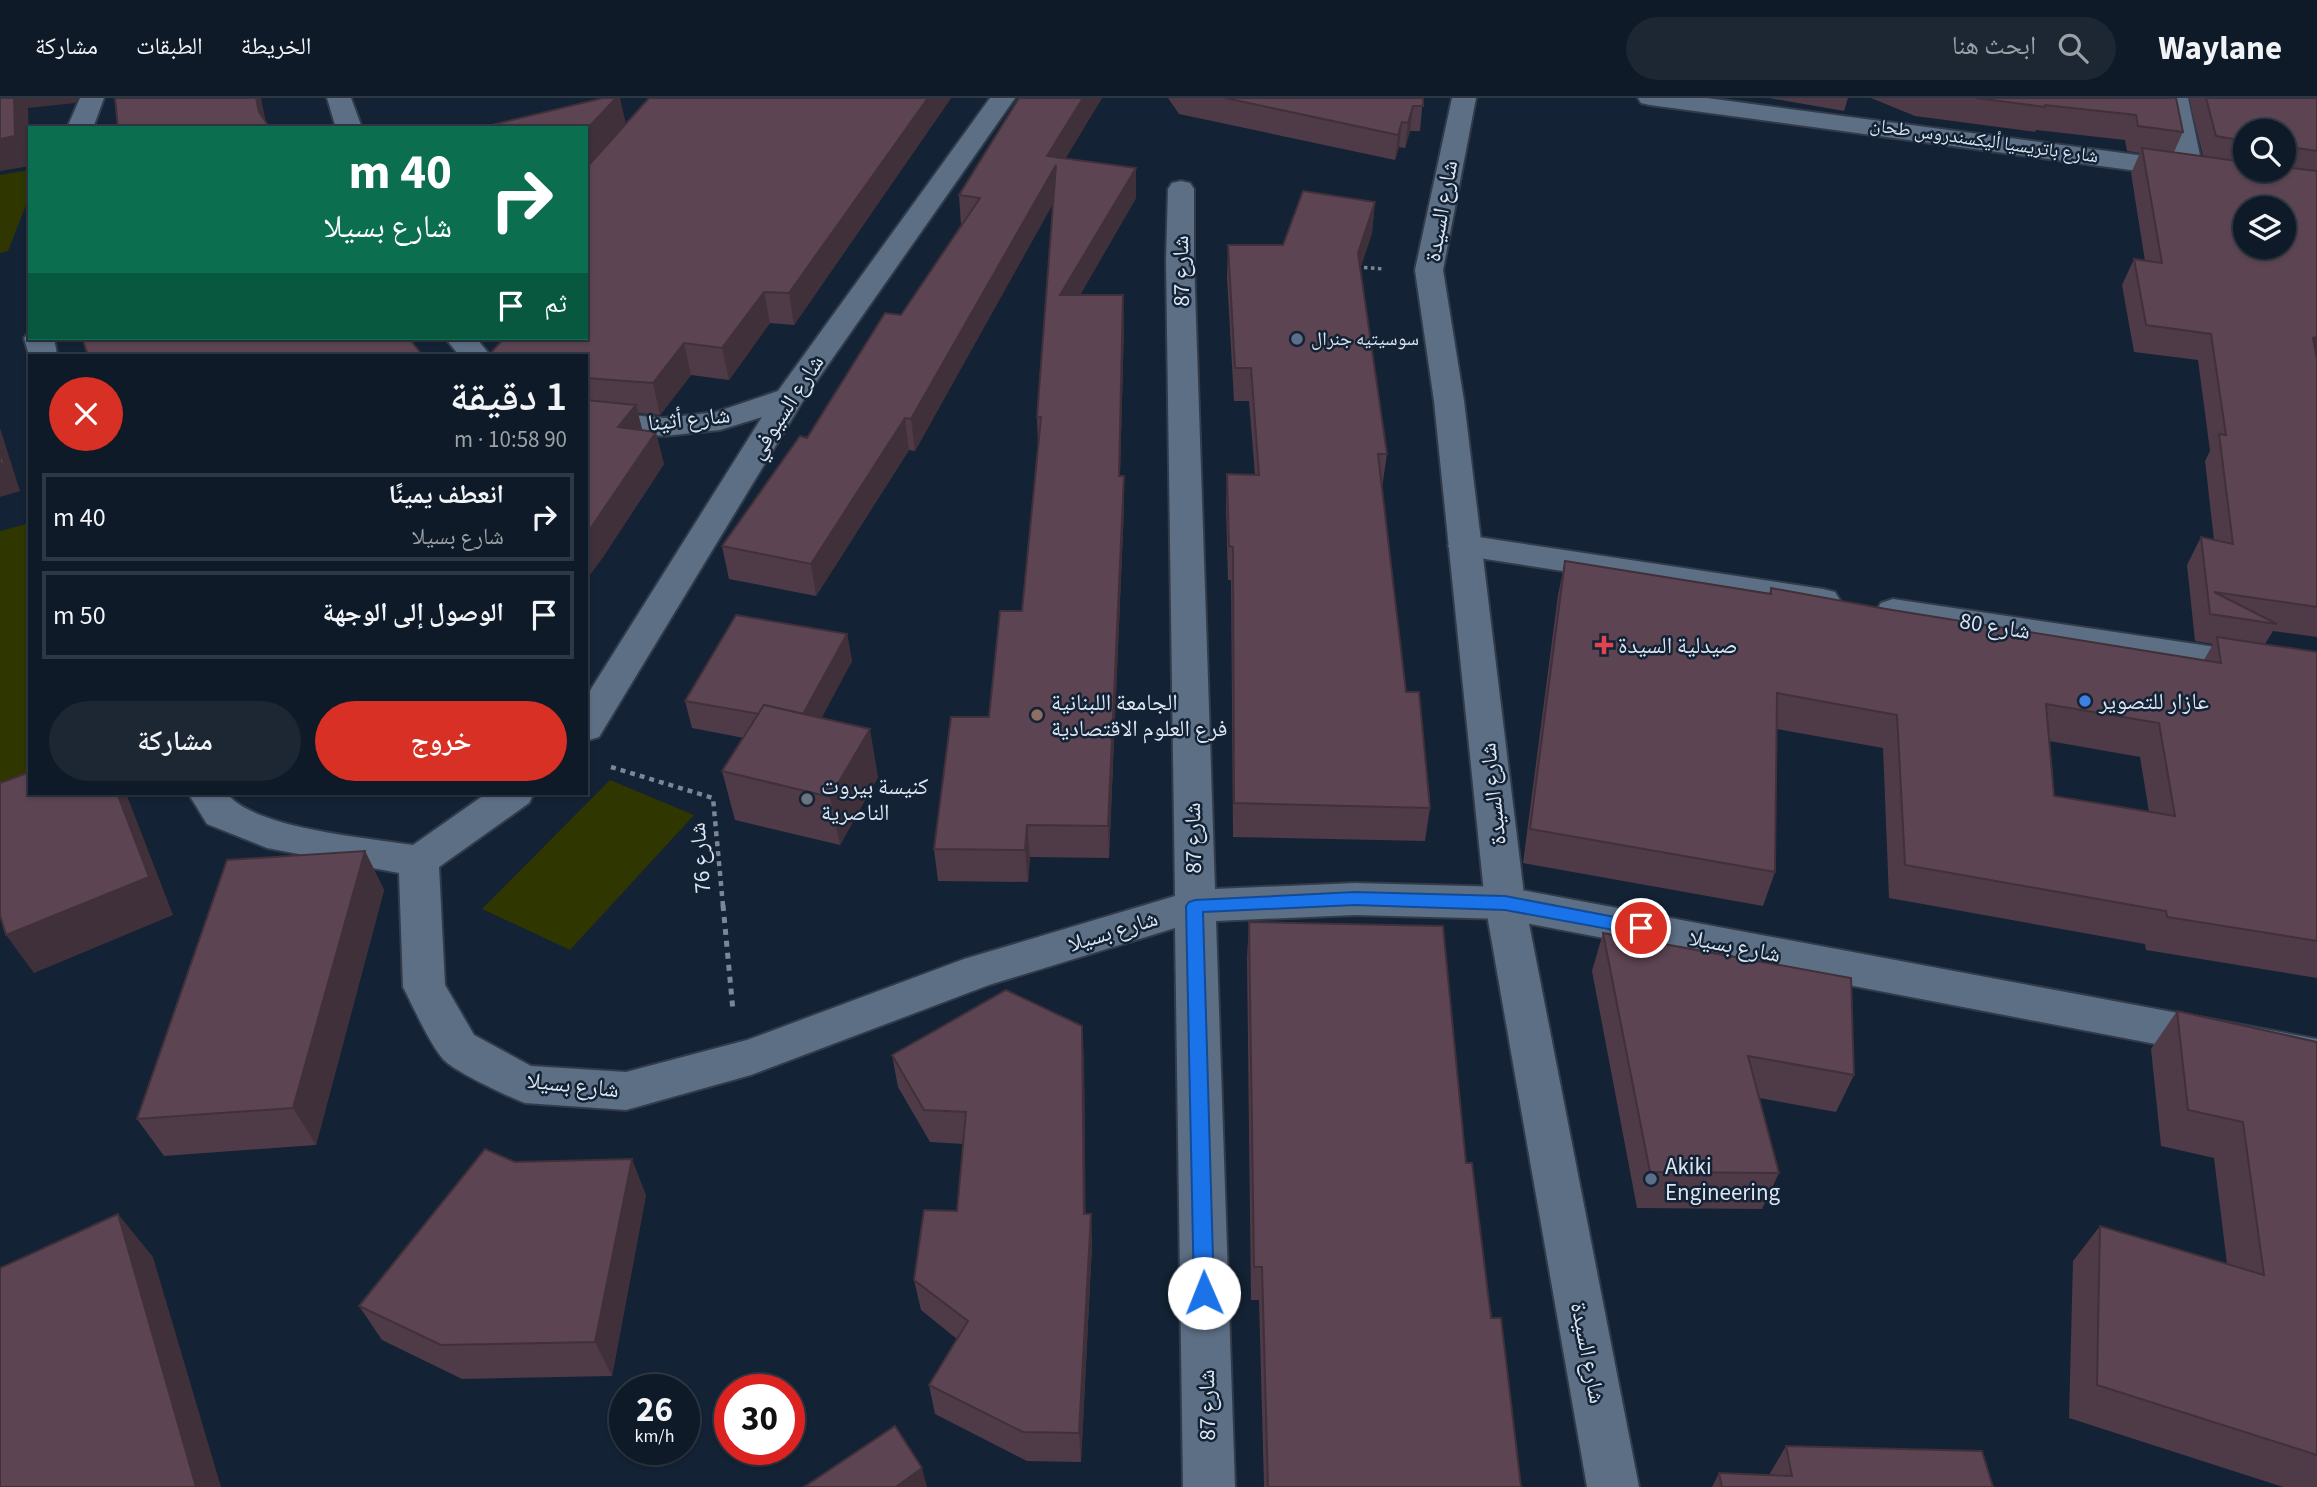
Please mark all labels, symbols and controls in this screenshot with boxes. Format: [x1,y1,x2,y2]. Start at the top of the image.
search box [1626,17,2116,80]
text: Waylane [2158,25,2282,72]
text: ابحث هنا [1952,27,2036,64]
text: مشاركة [35,29,98,64]
text: الطبقات [136,29,203,64]
text: الخريطة [241,29,311,64]
icon: search [2054,29,2092,67]
street label: شارع باتريسيا أليكسندروس طحان [1868,112,2100,170]
map controls [2233,119,2296,259]
button: search [2233,119,2296,182]
text: 40 m [348,138,452,208]
icon: right [476,154,567,245]
street label: شارع السيدة [1416,158,1466,264]
button: layers [2233,196,2296,259]
text: شارع بسيلا [324,204,452,250]
street label: شارع 87 [1164,235,1198,307]
text: ثم [544,285,567,322]
icon: arrive [492,287,530,325]
place label: سوسيتيه جنرال [1311,326,1419,353]
marker: سوسيتيه جنرال [1289,331,1305,347]
street label: شارع السيوفي [740,348,834,467]
text: 1 دقيقة [450,367,567,427]
button: close [49,377,123,451]
street label: شارع أثينا [646,398,732,440]
text: 90 m · 10:58 [454,423,567,456]
text: انعطف يمينًا [389,476,504,513]
icon: right [525,498,563,536]
text: 40 m [53,499,106,536]
text: شارع بسيلا [412,520,504,553]
text: الوصول إلى الوجهة [323,594,504,631]
icon: arrive [525,596,563,634]
text: 50 m [53,597,106,634]
street label: شارع 80 [1957,604,2033,648]
place label: صيدلية السيدة [1618,629,1738,662]
marker: صيدلية السيدة [1596,637,1612,653]
place label: عازار للتصوير [2098,685,2209,718]
place label: الجامعة اللبنانية فرع العلوم الاقتصادية [1051,686,1227,745]
marker: عازار للتصوير [2077,693,2093,709]
button: مشاركة [49,701,301,781]
button: خروج [315,701,567,781]
marker: الجامعة اللبنانية فرع العلوم الاقتصادية [1029,707,1045,723]
street label: شارع السيدة [1471,741,1515,847]
place label: كنيسة بيروت الناصرية [821,770,929,829]
marker: كنيسة بيروت الناصرية [799,791,815,807]
street label: شارع 87 [1176,802,1210,874]
street label: شارع 76 [680,821,720,895]
pin [1611,898,1671,958]
street label: شارع بسيلا [1064,902,1162,960]
icon: arrive [1622,909,1660,947]
street label: شارع بسيلا [1687,921,1783,971]
street label: شارع بسيلا [525,1064,621,1106]
place label: Akiki Engineering [1665,1150,1781,1209]
marker: Akiki Engineering [1643,1171,1659,1187]
position arrow [1167,1256,1241,1330]
street label: شارع السيدة [1562,1300,1614,1406]
street label: شارع 87 [1190,1369,1224,1441]
speed limit sign: 30 [714,1374,805,1465]
text: 26 [636,1385,673,1435]
text: km/h [635,1424,674,1449]

